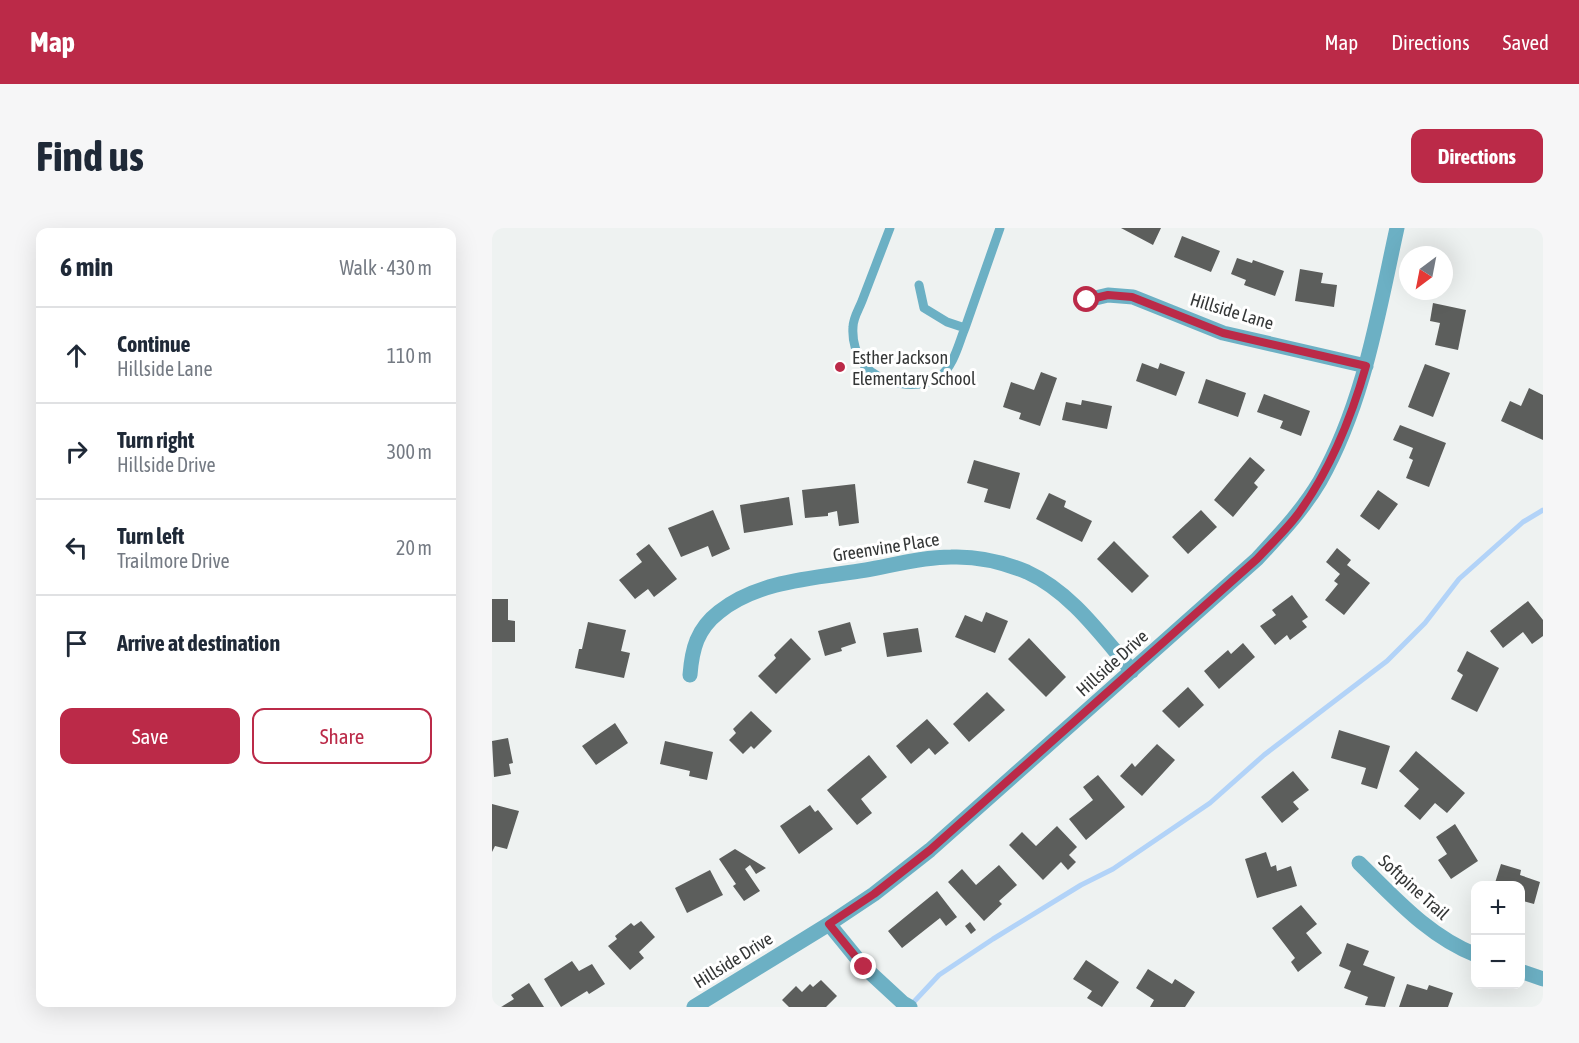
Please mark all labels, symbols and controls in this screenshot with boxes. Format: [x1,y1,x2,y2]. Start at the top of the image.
text: Map [30,26,75,58]
text: Map [1324,30,1358,54]
text: Directions [1391,30,1470,54]
text: Saved [1503,30,1549,54]
button: Directions [1411,129,1543,183]
text: Find us [36,132,144,180]
north arrow [1399,246,1453,300]
text: 6 min [60,252,113,282]
text: Walk · 430 m [340,256,432,279]
route start [1073,286,1099,312]
street label: Hillside Lane [1188,288,1276,334]
text: Continue [117,331,191,357]
icon: ahead [60,339,93,372]
text: 110 m [387,344,432,367]
place label: Esther Jackson Elementary School [852,347,976,389]
text: Hillside Lane [117,357,213,380]
marker: Esther Jackson Elementary School [833,360,847,374]
text: Turn right [117,427,194,453]
icon: right [60,435,93,468]
text: 300 m [387,440,432,463]
text: Hillside Drive [117,453,216,476]
text: Turn left [117,523,184,549]
street label: Greenvine Place [831,528,941,566]
icon: left [60,531,93,564]
text: 20 m [396,536,432,559]
text: Trailmore Drive [117,549,230,572]
street label: Hillside Drive [1072,626,1152,700]
icon: arrive [60,627,93,660]
text: Arrive at destination [117,630,280,656]
button: Save [60,708,240,764]
button: Share [252,708,432,764]
street label: Softpine Trail [1375,850,1454,924]
map controls [1471,881,1525,989]
button: + [1471,881,1525,935]
street label: Hillside Drive [690,928,776,992]
button: − [1471,935,1525,989]
route end [850,953,876,979]

